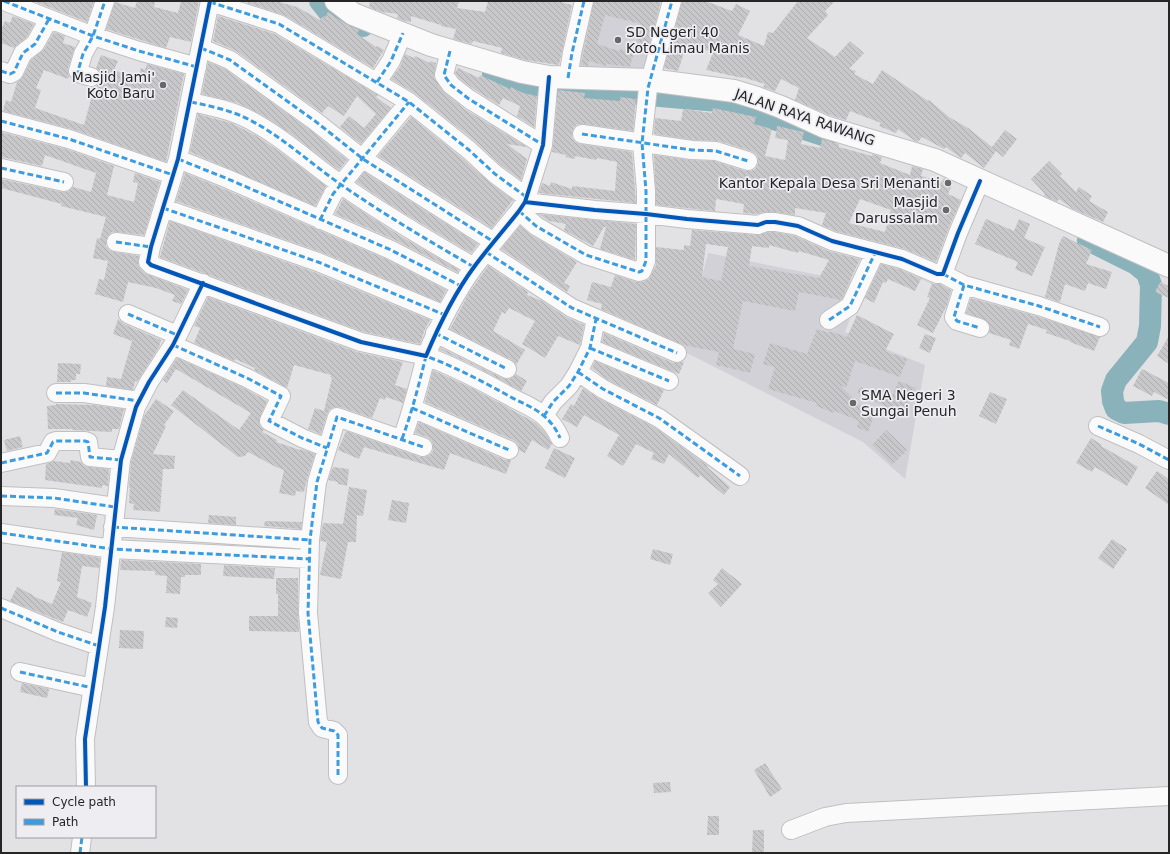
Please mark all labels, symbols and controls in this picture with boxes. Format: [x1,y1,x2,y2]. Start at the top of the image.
place label: SD Negeri 40 Koto Limau Manis [626,24,750,56]
marker: SD Negeri 40 Koto Limau Manis [613,35,623,45]
place label: Masjid Jami' Koto Baru [72,69,155,101]
marker: Masjid Jami' Koto Baru [158,80,168,90]
street label: JALAN RAYA RAWANG [732,85,877,149]
place label: Kantor Kepala Desa Sri Menanti [719,175,940,191]
marker: Kantor Kepala Desa Sri Menanti [943,178,953,188]
place label: Masjid Darussalam [855,194,938,226]
marker: Masjid Darussalam [941,205,951,215]
place label: SMA Negeri 3 Sungai Penuh [861,387,957,419]
marker: SMA Negeri 3 Sungai Penuh [848,398,858,408]
legend [16,786,156,838]
text: Cycle path [52,795,116,809]
text: Path [52,815,78,829]

